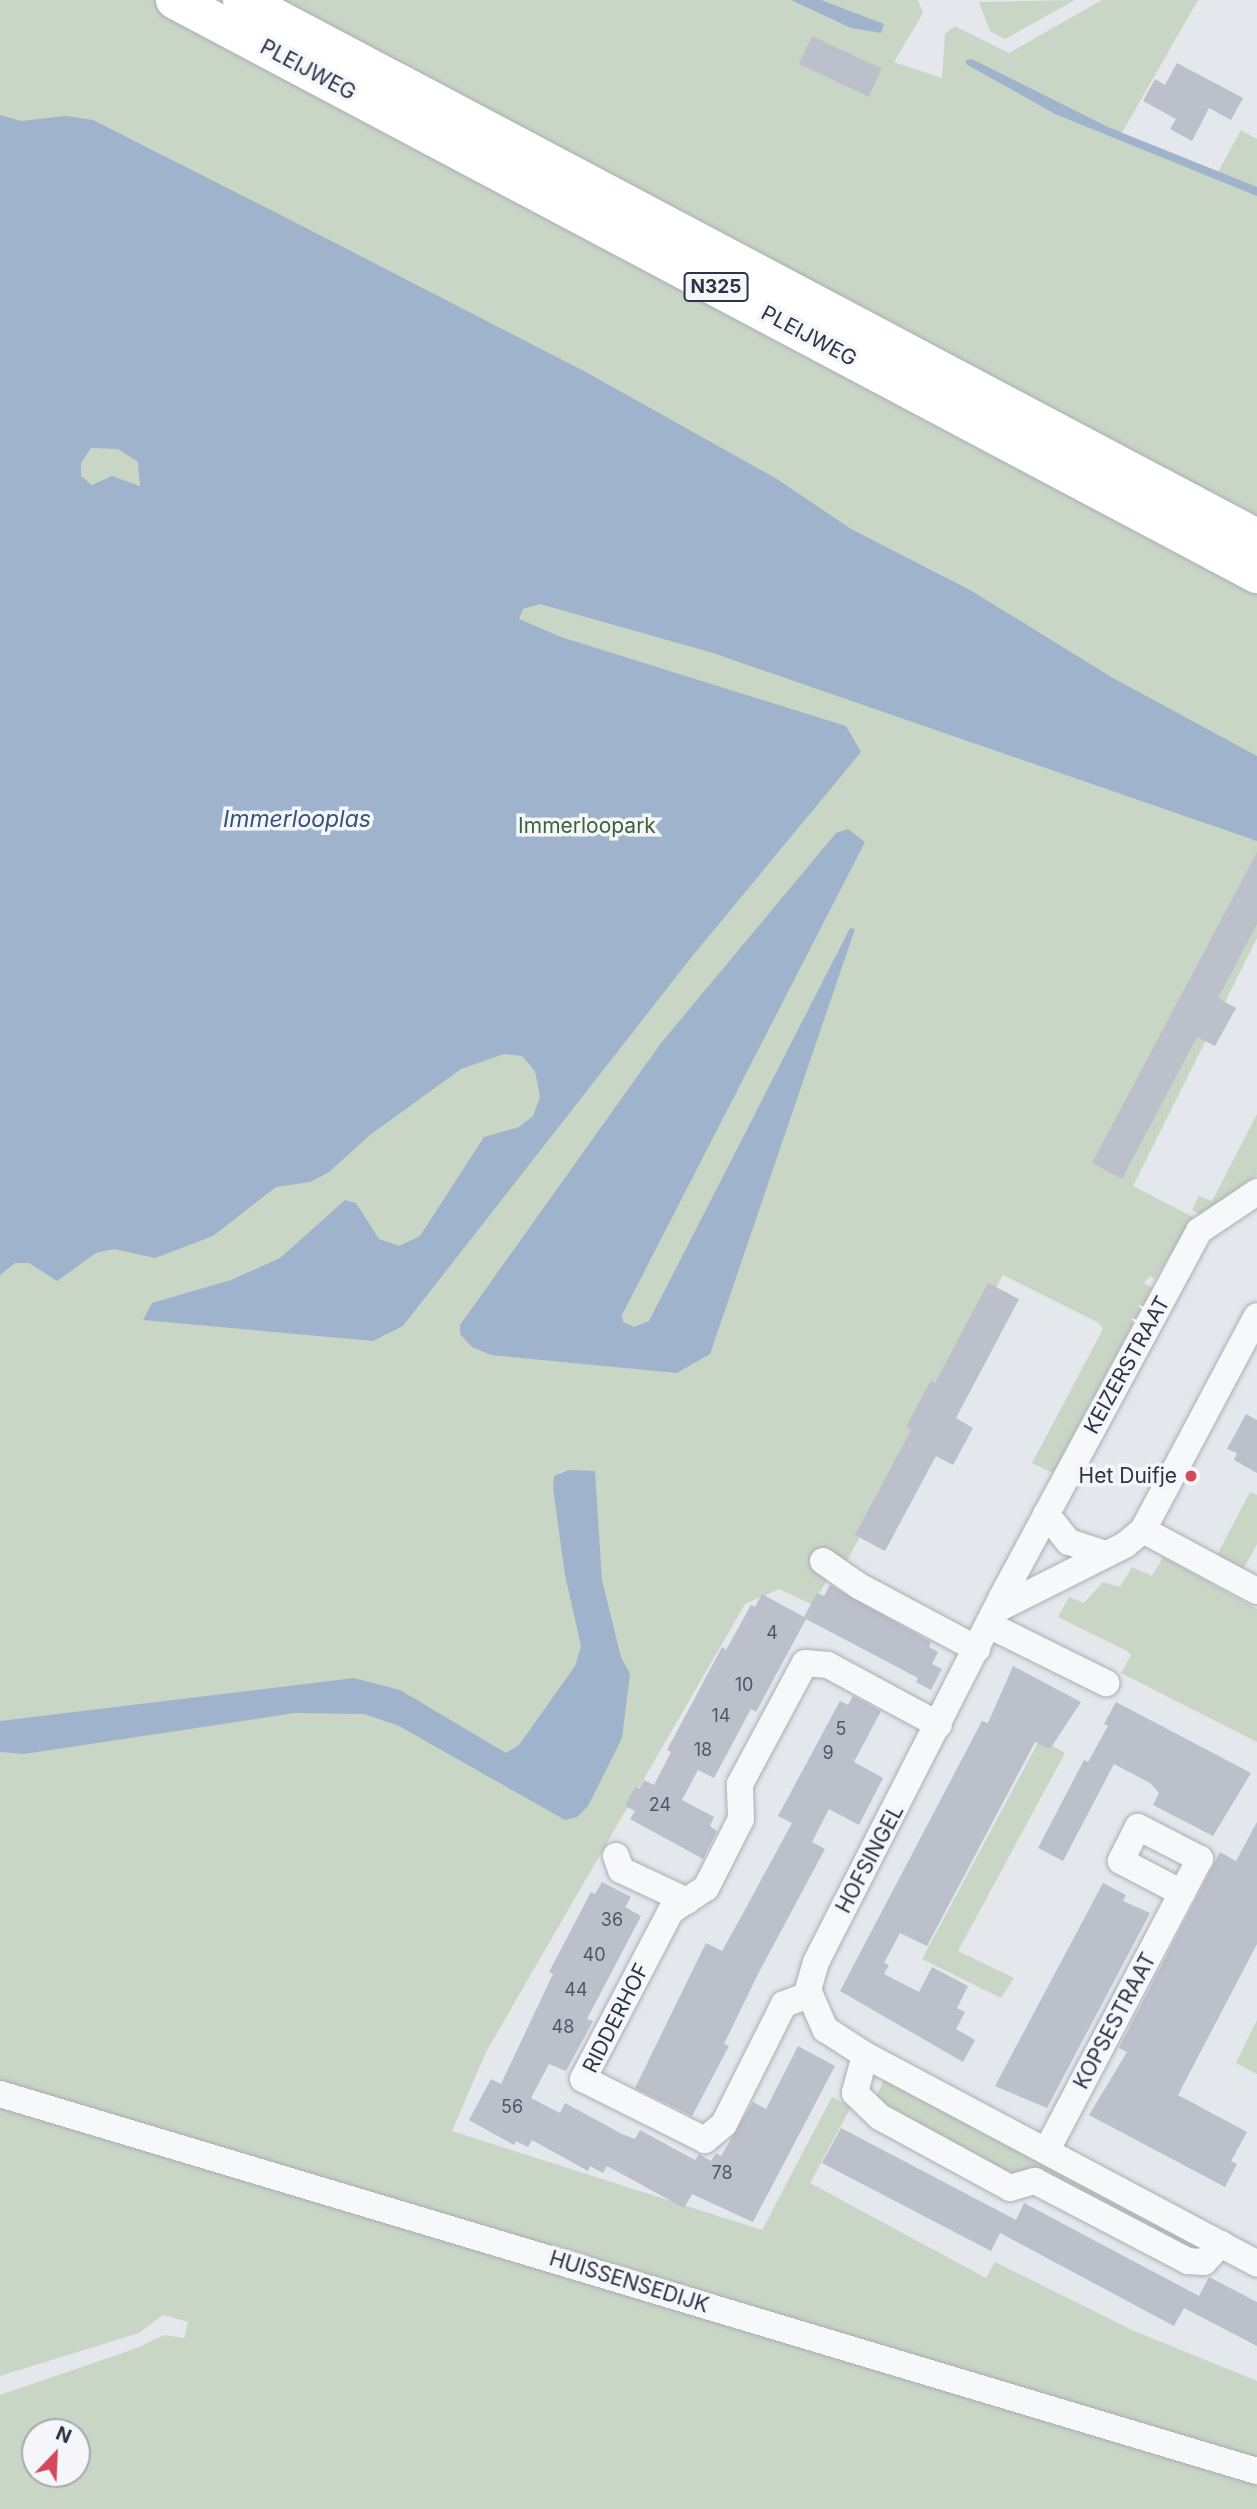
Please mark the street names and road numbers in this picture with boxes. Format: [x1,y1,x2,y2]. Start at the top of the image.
street label: PLEIJWEG [256,34,360,106]
road number: N325 [683,272,749,302]
street label: PLEIJWEG [757,300,861,372]
street label: KEIZERSTRAAT [1079,1292,1175,1438]
street label: HOFSINGEL [831,1800,909,1918]
street label: KOPSESTRAAT [1069,1949,1161,2093]
street label: RIDDERHOF [578,1959,654,2077]
street label: HUISSENSEDIJK [546,2246,712,2318]

